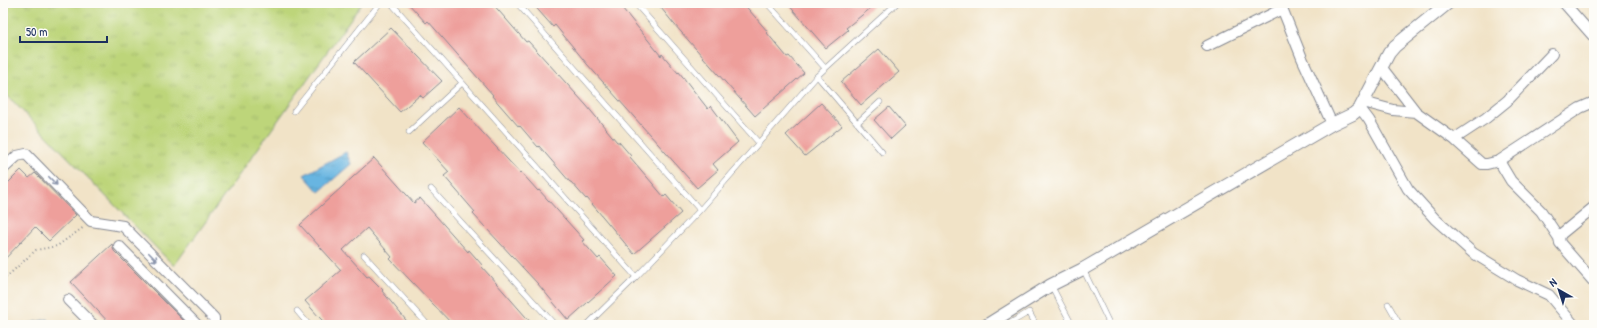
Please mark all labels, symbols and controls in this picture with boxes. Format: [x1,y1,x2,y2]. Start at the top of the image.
scale bar [20,18,107,44]
text: 50 m [26,23,47,40]
one-way arrow [49,176,58,186]
one-way arrow [148,252,158,262]
north arrow [1539,270,1579,310]
text: N [1546,275,1559,290]

